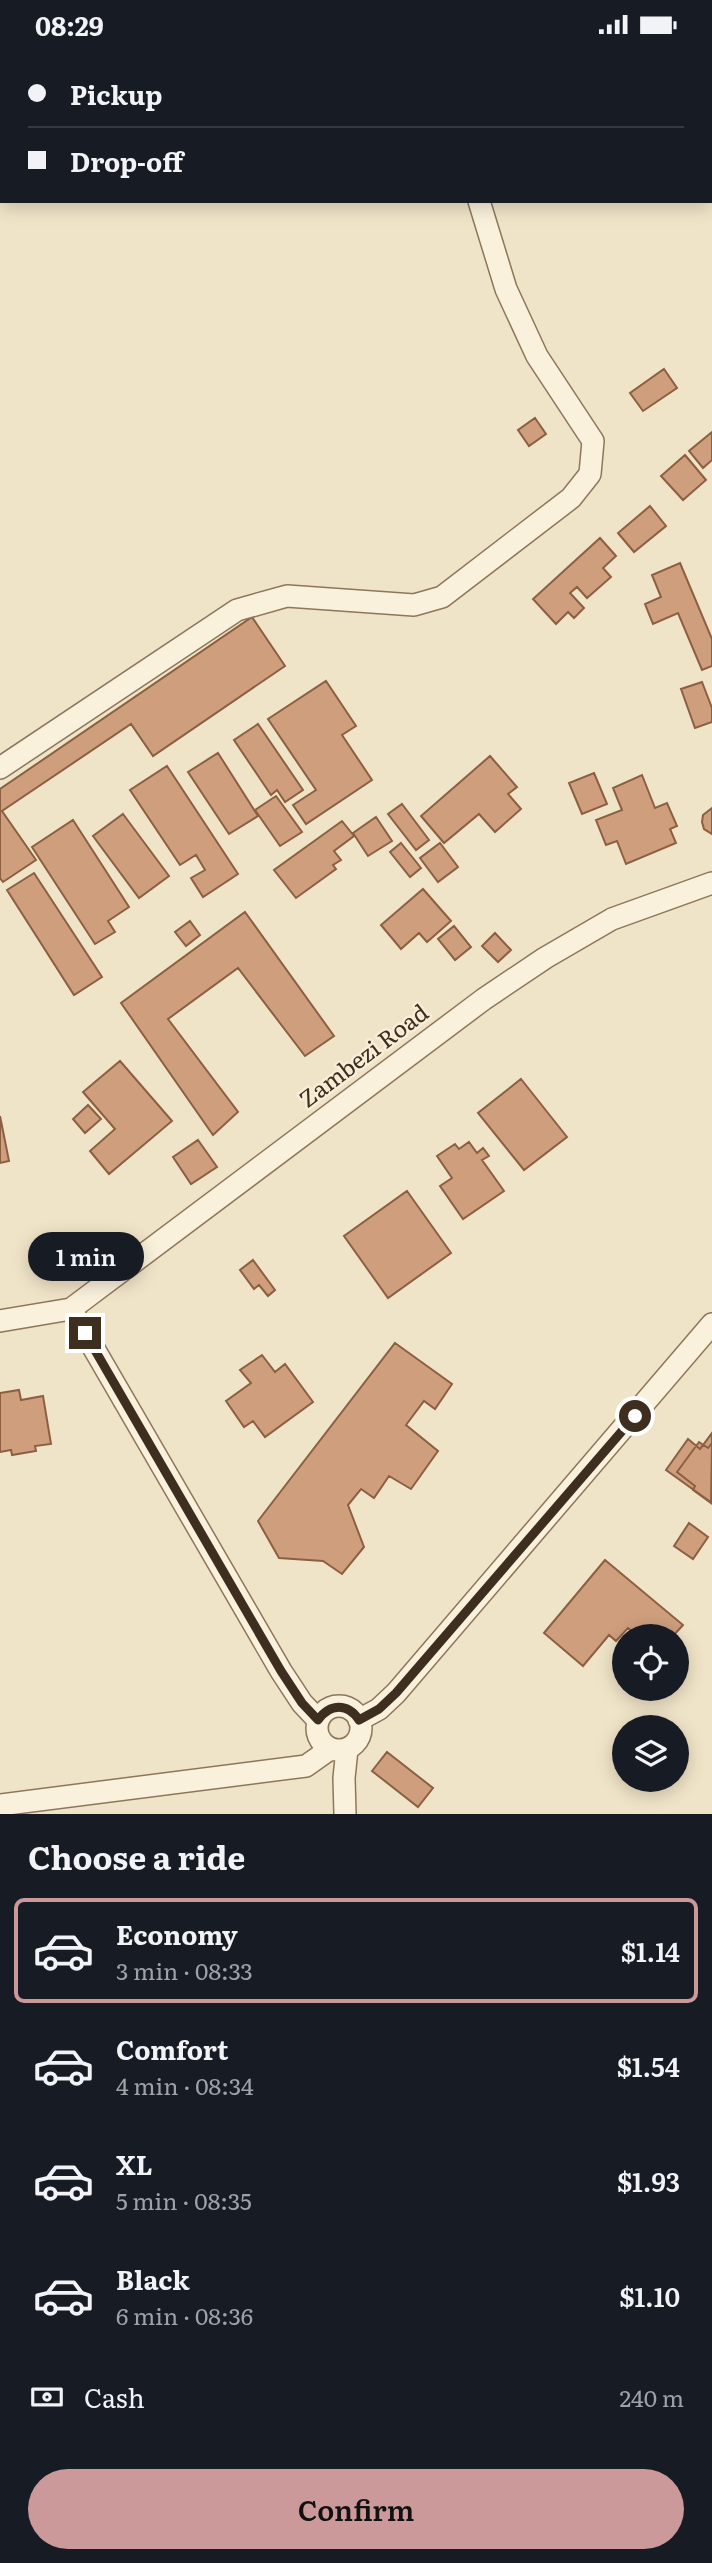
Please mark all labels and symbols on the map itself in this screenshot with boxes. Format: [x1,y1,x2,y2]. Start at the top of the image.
street label: Zambezi Road [291,995,434,1114]
callout: 1 min [27,1231,143,1281]
route end [69,1317,101,1349]
route start [619,1400,651,1432]

